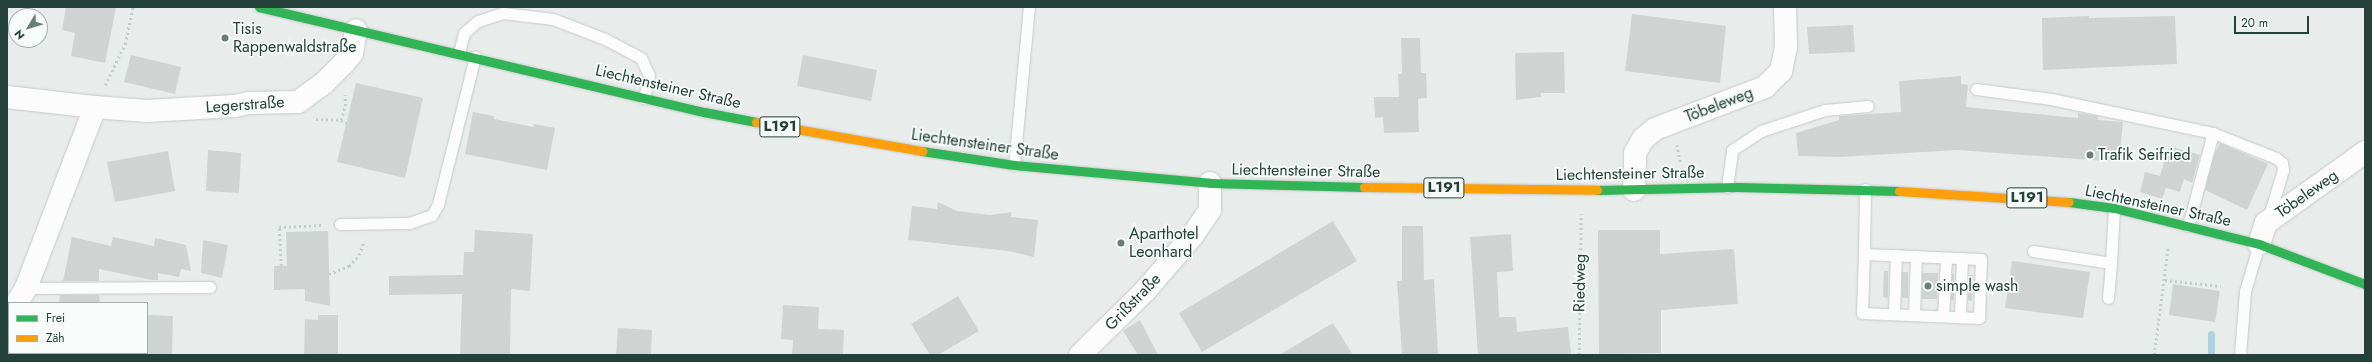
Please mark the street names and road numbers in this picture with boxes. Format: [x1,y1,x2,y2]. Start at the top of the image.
street label: Liechtensteiner Straße [593,61,743,113]
street label: Töbeleweg [1682,83,1756,127]
street label: Legerstraße [205,93,285,117]
road number: L191 [759,114,801,140]
street label: Liechtensteiner Straße [910,125,1060,165]
street label: Liechtensteiner Straße [1231,160,1381,182]
street label: Liechtensteiner Straße [1555,163,1705,185]
street label: Töbeleweg [2272,166,2342,222]
road number: L191 [1423,175,1465,201]
street label: Liechtensteiner Straße [2083,181,2233,231]
road number: L191 [2006,185,2048,211]
street label: Riedweg [1570,254,1590,312]
street label: Grißstraße [1101,269,1165,335]

